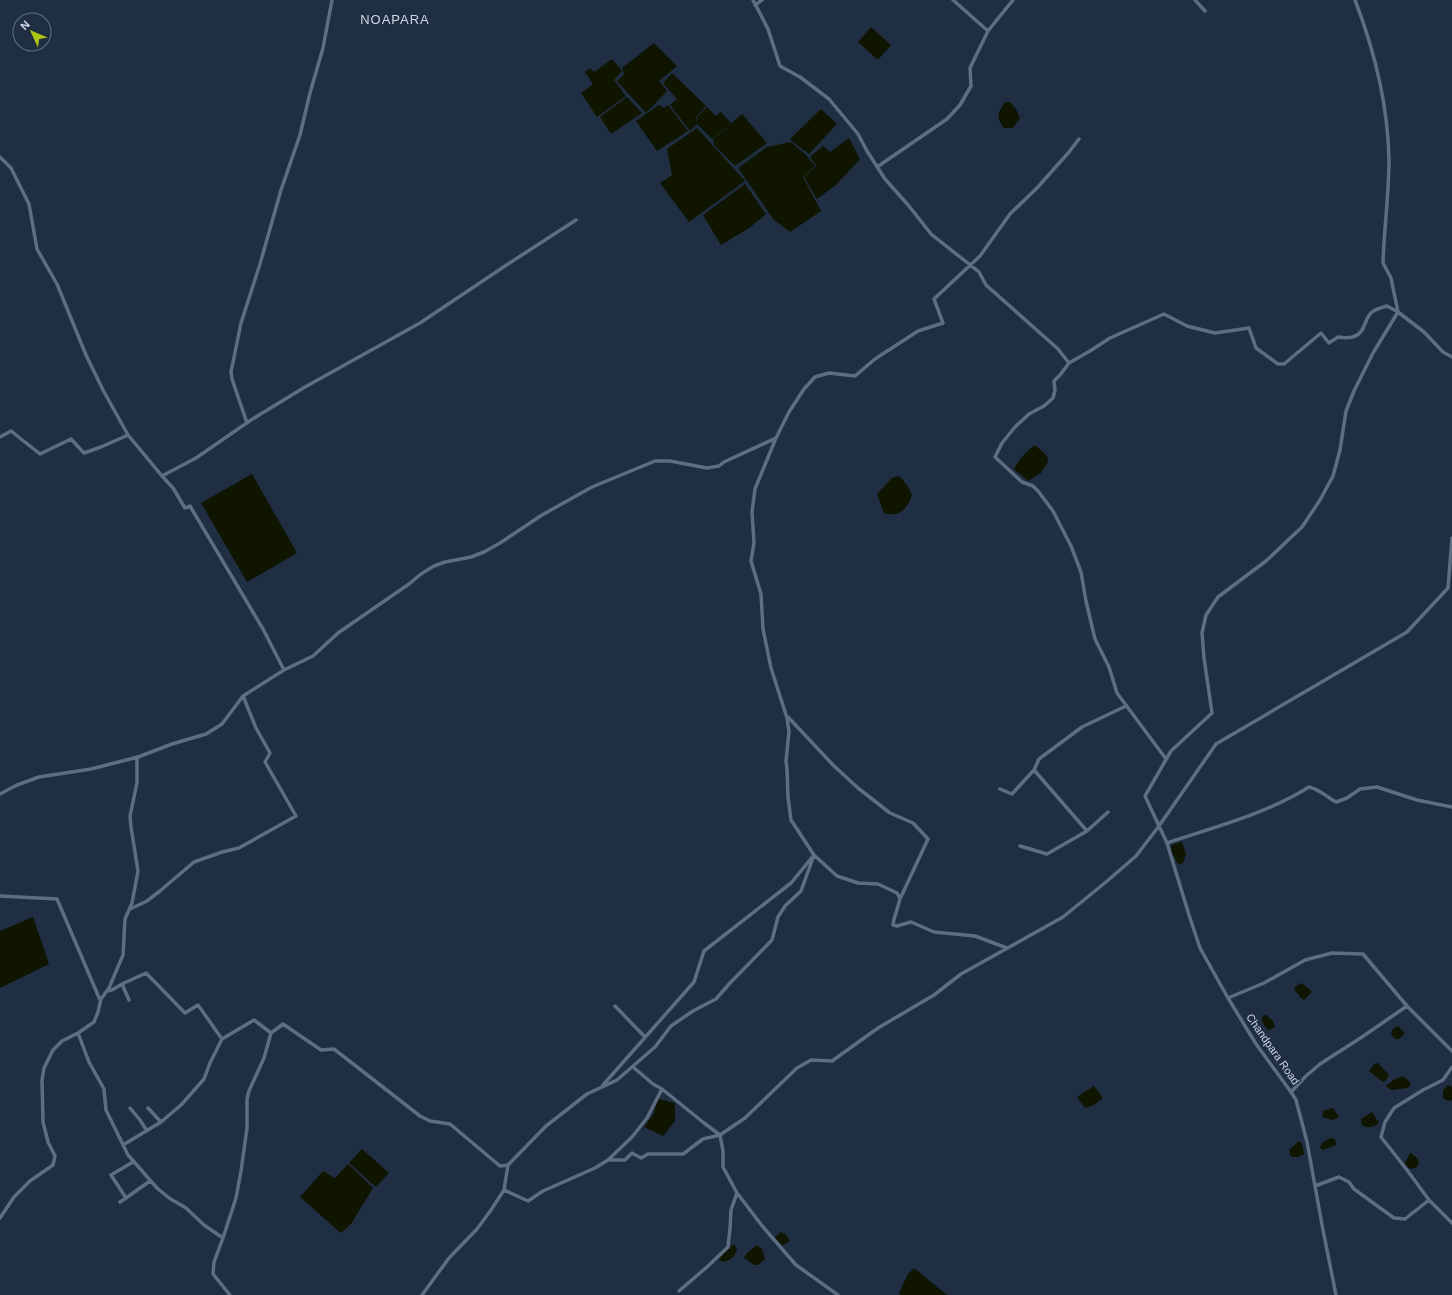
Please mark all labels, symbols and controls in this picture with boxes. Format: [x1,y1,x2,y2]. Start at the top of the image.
north arrow [12,12,52,52]
district label: NOAPARA [360,12,430,27]
text: N [18,18,32,32]
street label: Chandpara Road [1244,1011,1302,1087]

